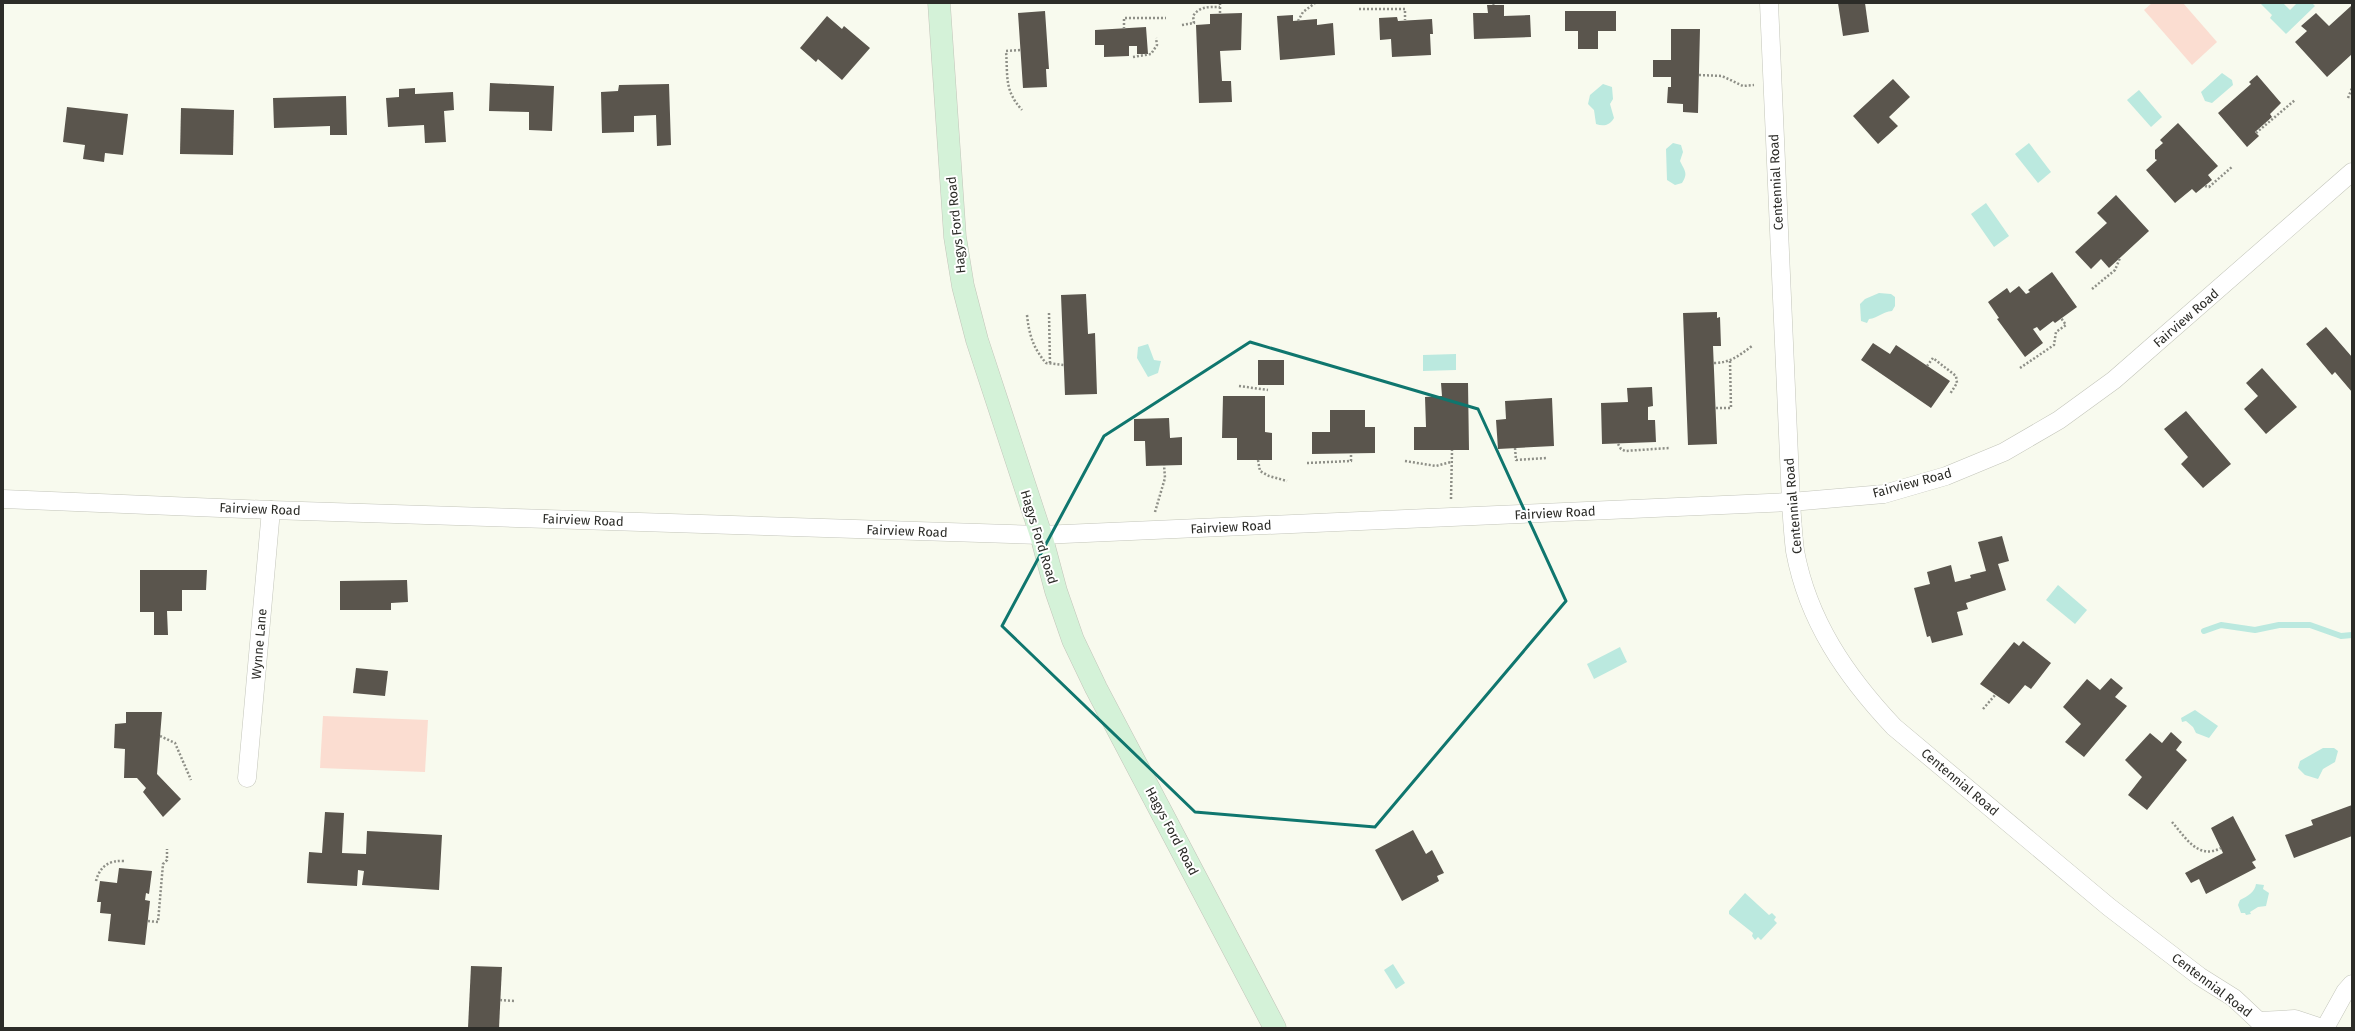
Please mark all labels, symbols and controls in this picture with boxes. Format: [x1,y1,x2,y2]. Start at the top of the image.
street label: Centennial Road [1766,133,1786,231]
street label: Hagys Ford Road [943,176,969,274]
street label: Fairview Road [2150,286,2222,350]
street label: Centennial Road [1781,457,1805,555]
street label: Fairview Road [1871,465,1953,501]
street label: Hagys Ford Road [1018,488,1060,586]
street label: Fairview Road [219,500,301,518]
street label: Fairview Road [1514,503,1596,523]
street label: Fairview Road [542,511,624,529]
street label: Fairview Road [1190,517,1272,537]
street label: Fairview Road [866,522,948,540]
street label: Wynne Lane [248,608,270,680]
street label: Centennial Road [1918,745,2002,819]
street label: Hagys Ford Road [1142,784,1202,878]
street label: Centennial Road [2169,950,2255,1020]

